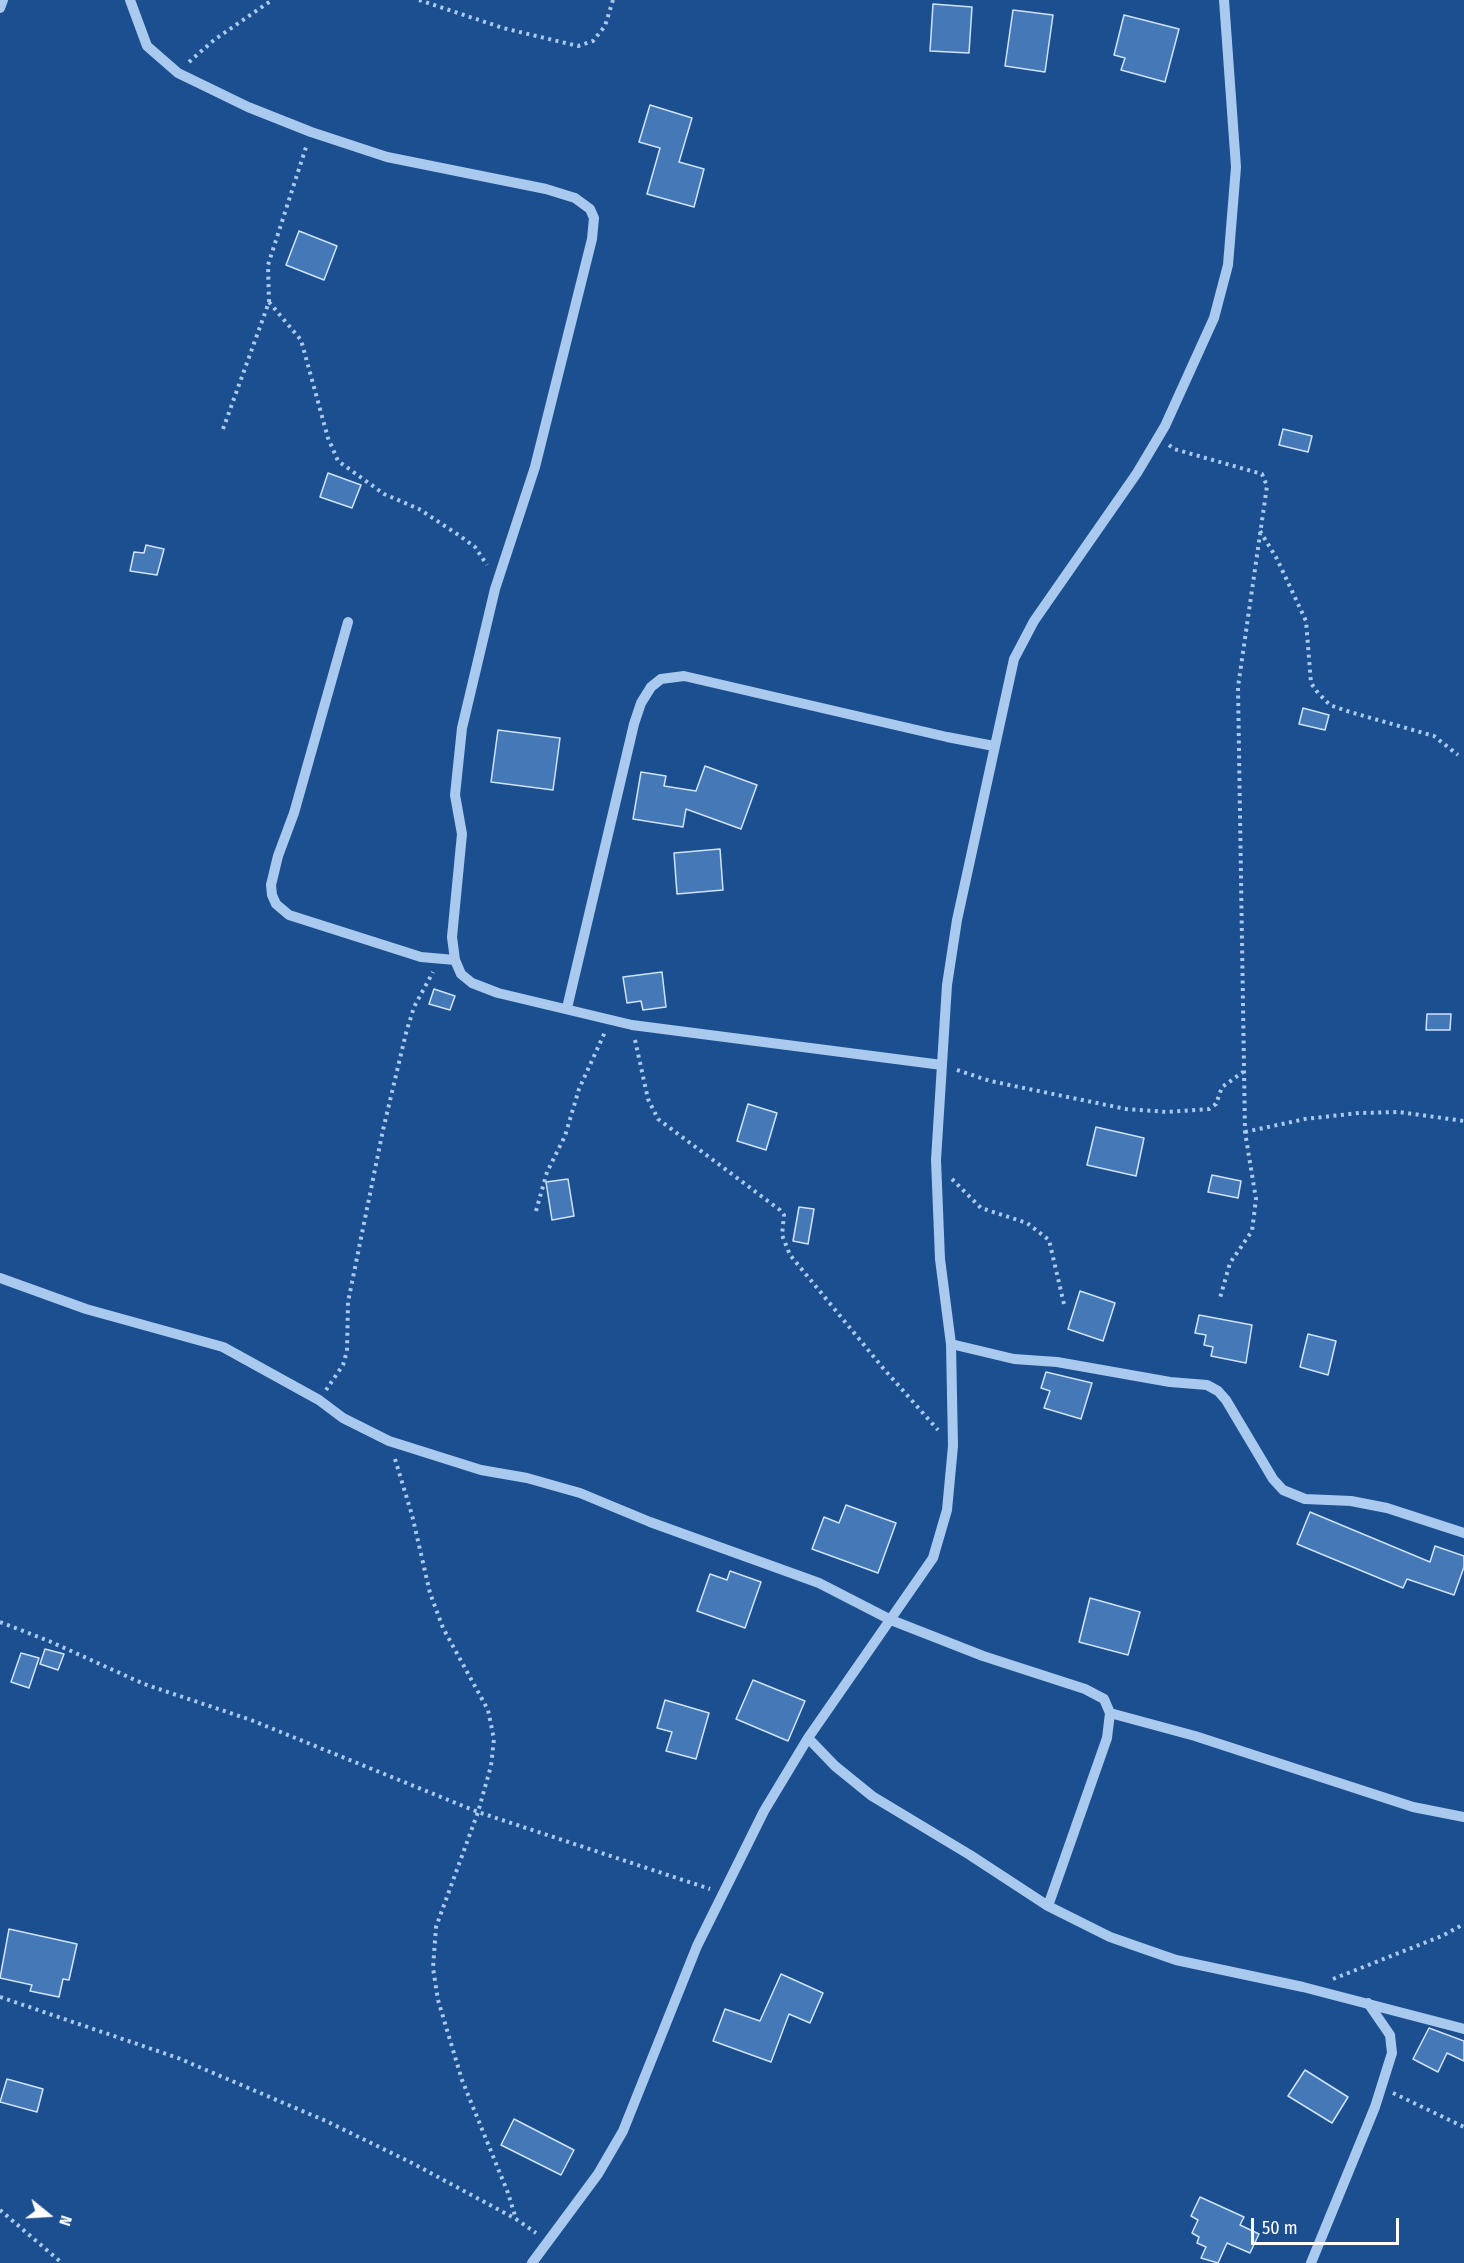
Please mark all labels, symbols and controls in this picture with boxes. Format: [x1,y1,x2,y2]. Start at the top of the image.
north arrow [18,2185,78,2245]
scale bar [1254,2206,1402,2244]
text: N [55,2213,76,2228]
text: 50 m [1262,2217,1298,2239]

